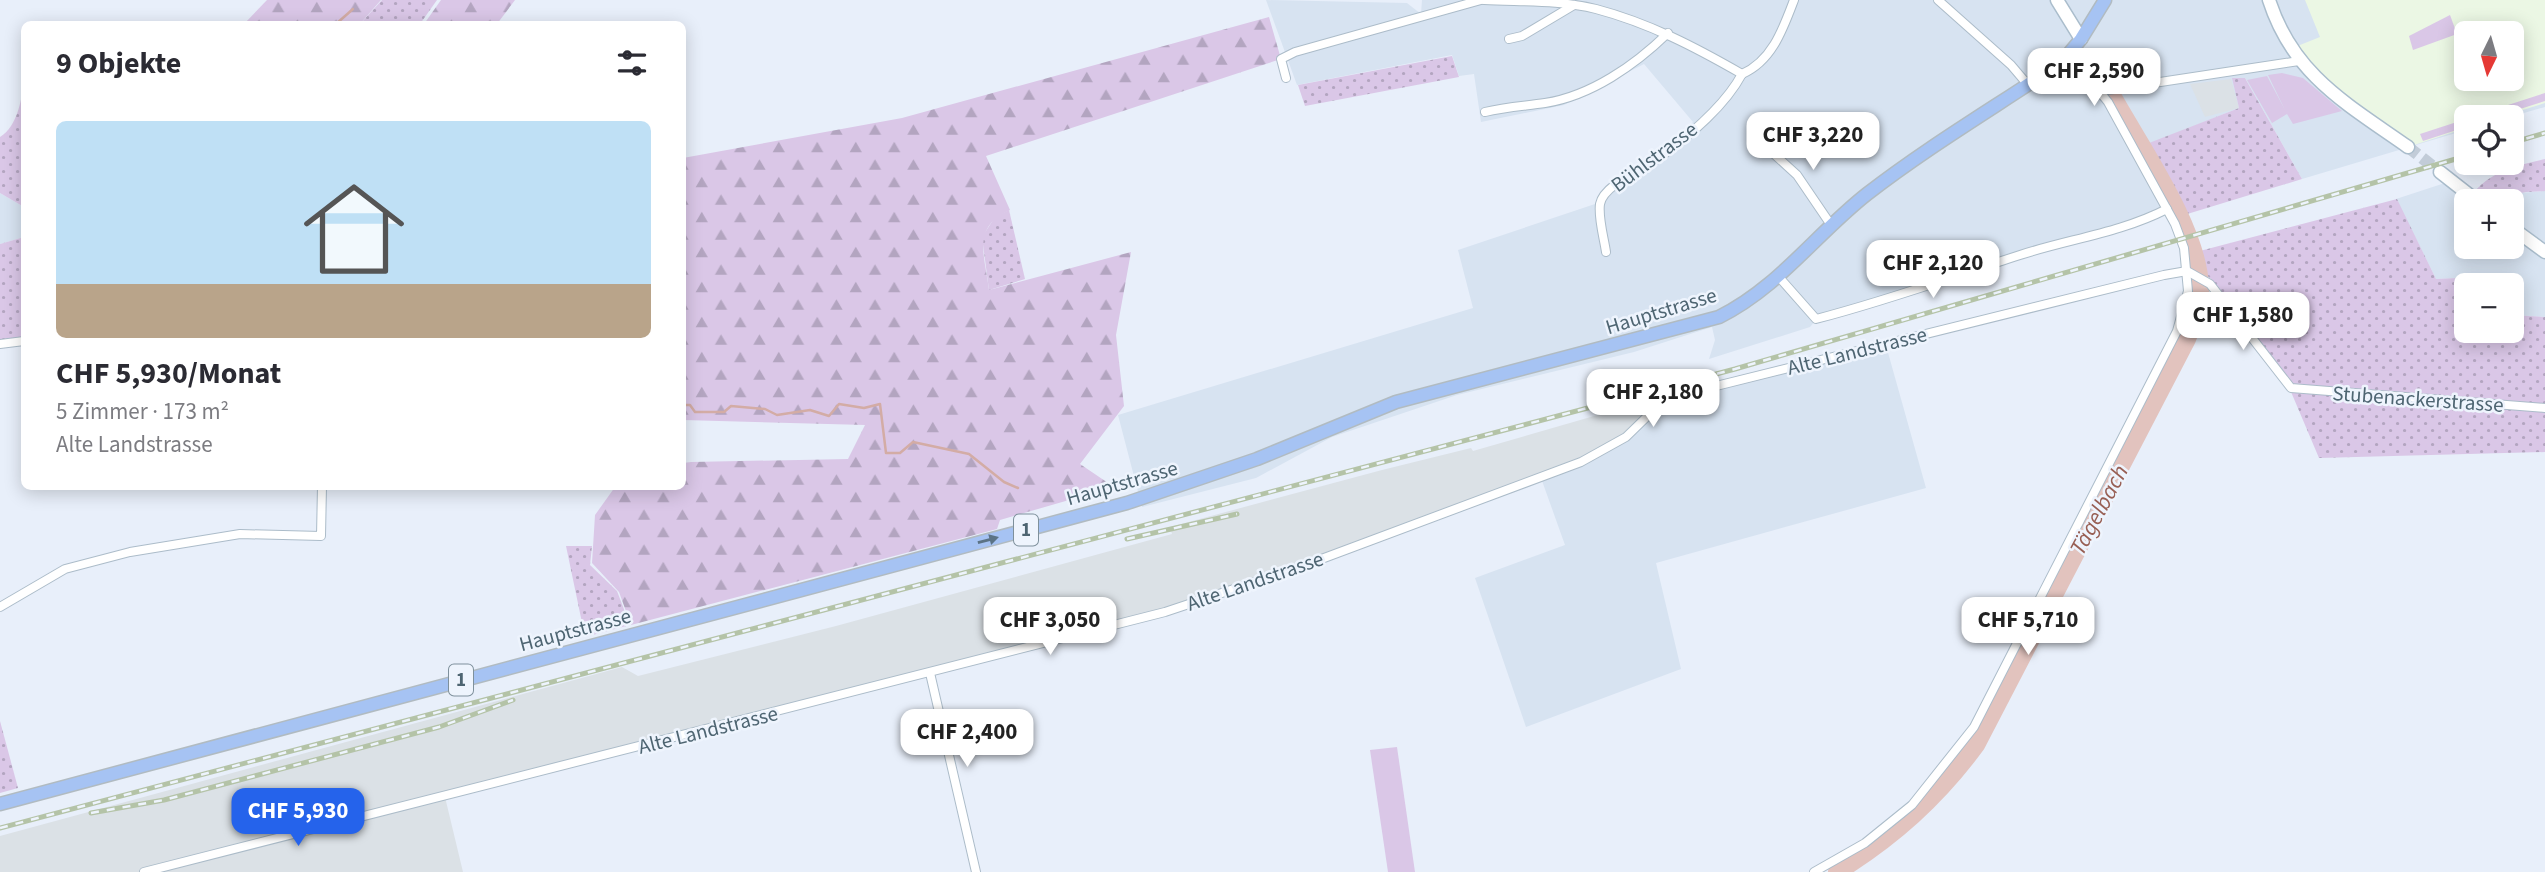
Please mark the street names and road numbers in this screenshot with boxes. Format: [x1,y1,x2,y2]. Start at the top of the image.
street label: Bühlstrasse [1604,115,1704,199]
street label: Hauptstrasse [1602,280,1720,342]
street label: Alte Landstrasse [1784,319,1930,383]
street label: Stubenackerstrasse [2331,378,2505,420]
street label: Hauptstrasse [1063,453,1181,513]
road number: 1 [1014,514,1038,545]
street label: Alte Landstrasse [1183,544,1327,618]
street label: Hauptstrasse [516,601,634,659]
road number: 1 [449,664,473,695]
street label: Alte Landstrasse [635,698,781,762]

